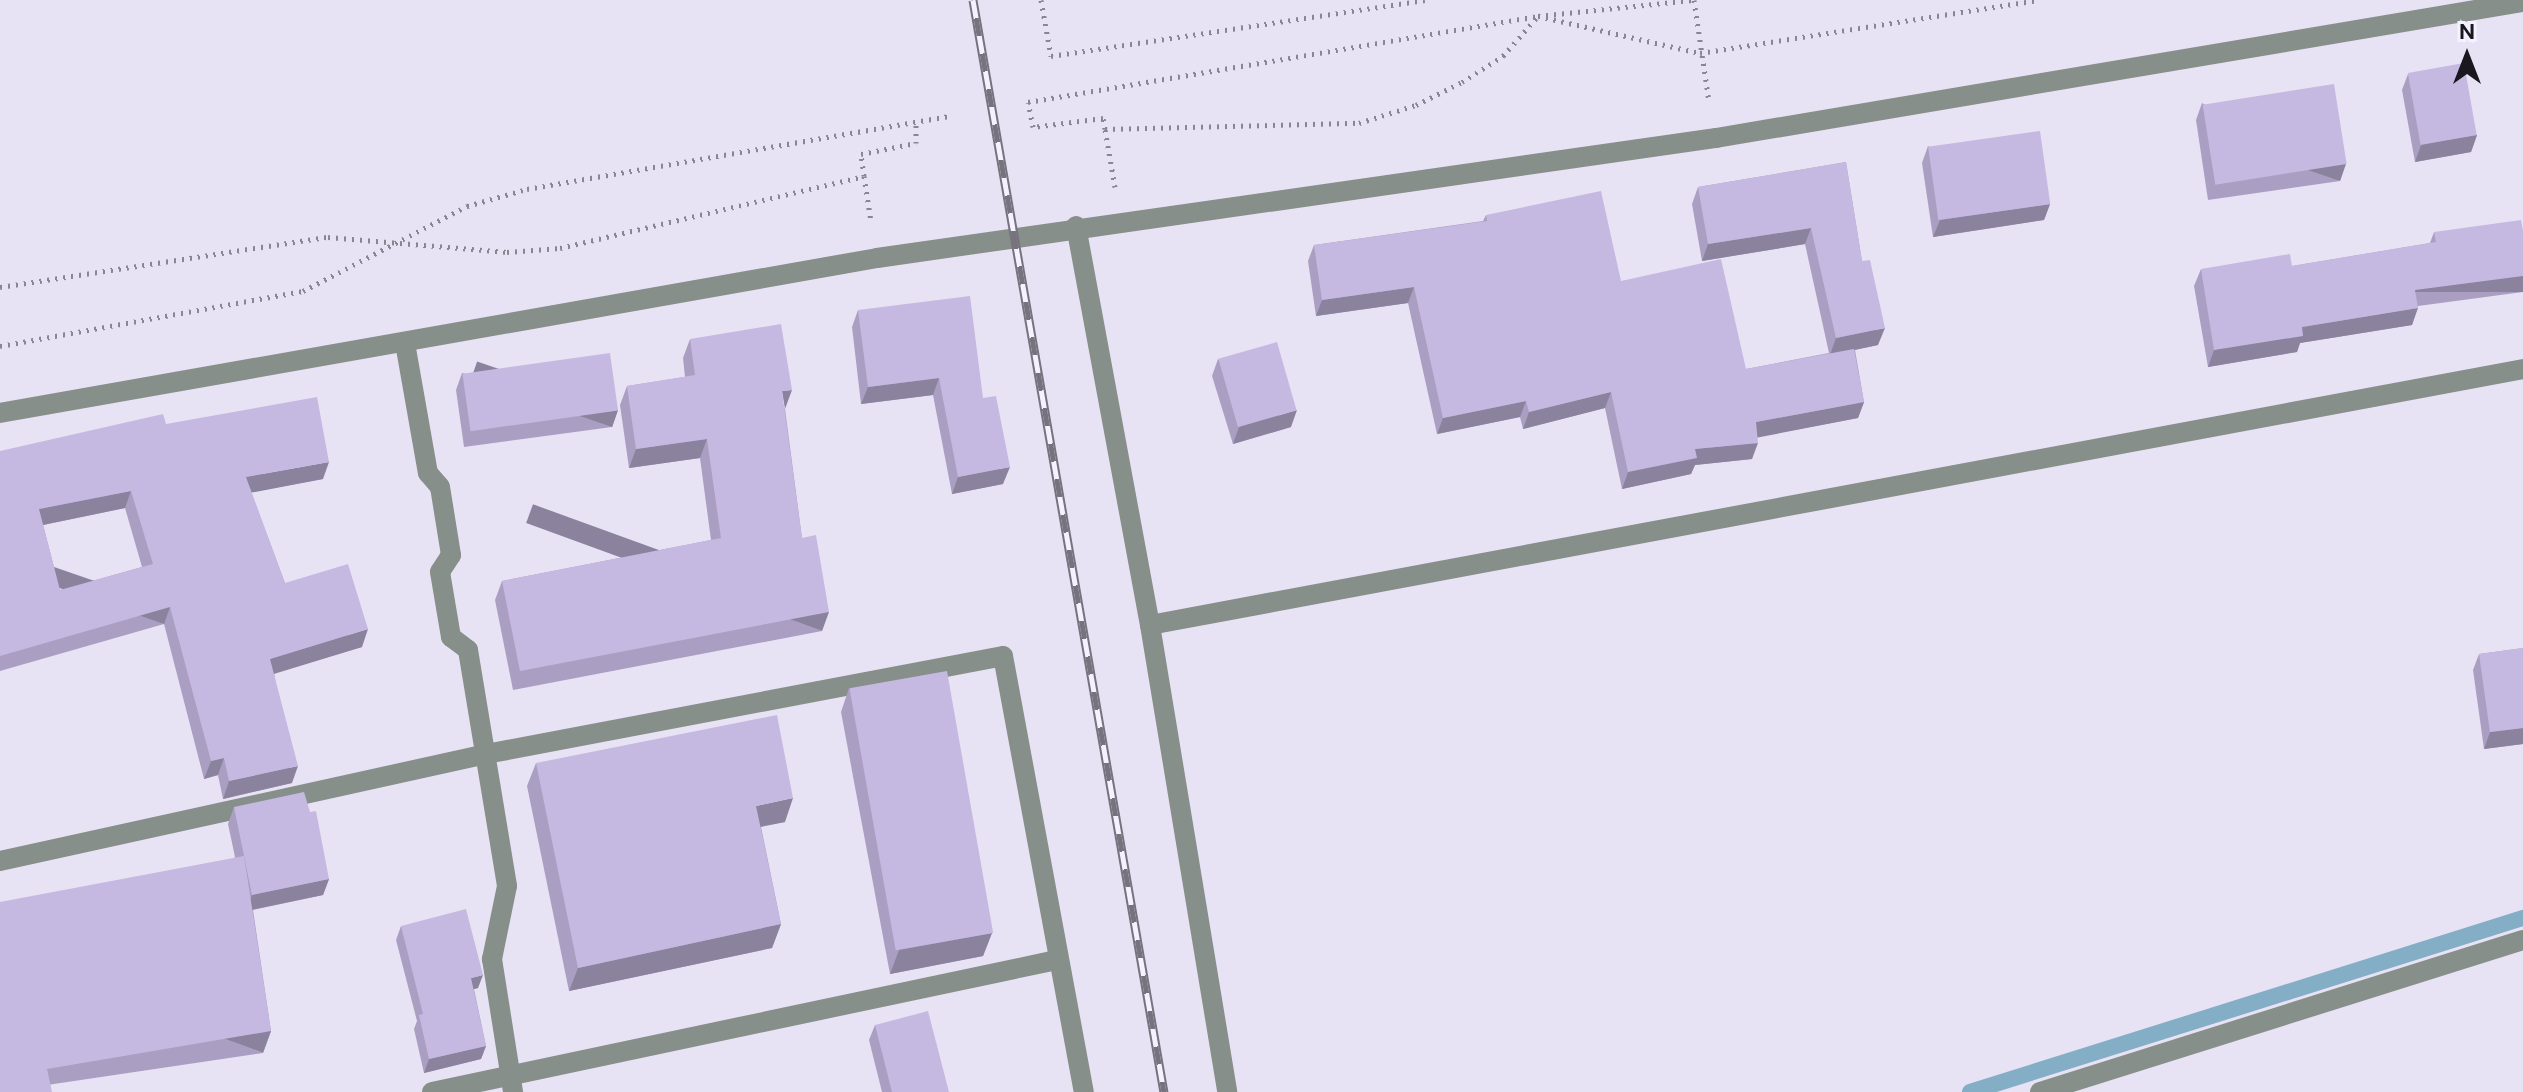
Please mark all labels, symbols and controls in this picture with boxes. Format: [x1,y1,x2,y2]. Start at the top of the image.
north arrow [2427,16,2507,96]
text: N [2459,17,2475,46]

